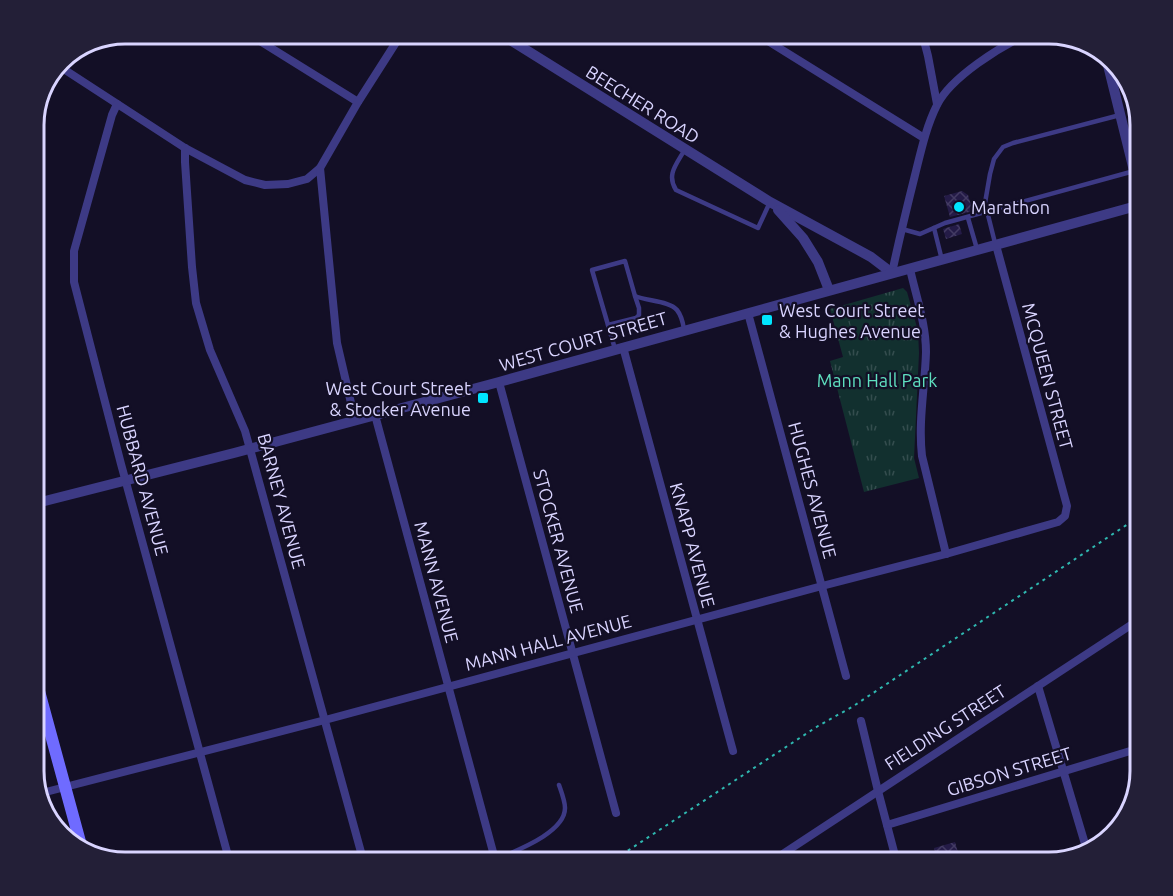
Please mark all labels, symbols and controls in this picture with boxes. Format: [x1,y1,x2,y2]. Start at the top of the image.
street label: BEECHER ROAD [583,61,703,147]
place label: Marathon [971,197,1050,217]
marker: Marathon [952,200,966,214]
place label: West Court Street & Hughes Avenue [779,300,924,341]
street label: MCQUEEN STREET [1018,301,1077,452]
street label: WEST COURT STREET [497,307,669,375]
marker: West Court Street & Hughes Avenue [760,313,774,327]
park label: Mann Hall Park [817,370,937,390]
place label: West Court Street & Stocker Avenue [326,378,471,419]
marker: West Court Street & Stocker Avenue [476,391,490,405]
street label: HUBBARD AVENUE [113,403,173,557]
street label: HUGHES AVENUE [785,420,841,560]
street label: BARNEY AVENUE [254,431,310,571]
street label: STOCKER AVENUE [530,467,588,615]
street label: KNAPP AVENUE [667,480,719,610]
street label: MANN AVENUE [411,519,463,645]
street label: MANN HALL AVENUE [463,610,633,674]
street label: FIELDING STREET [881,680,1009,774]
street label: GIBSON STREET [944,743,1074,799]

